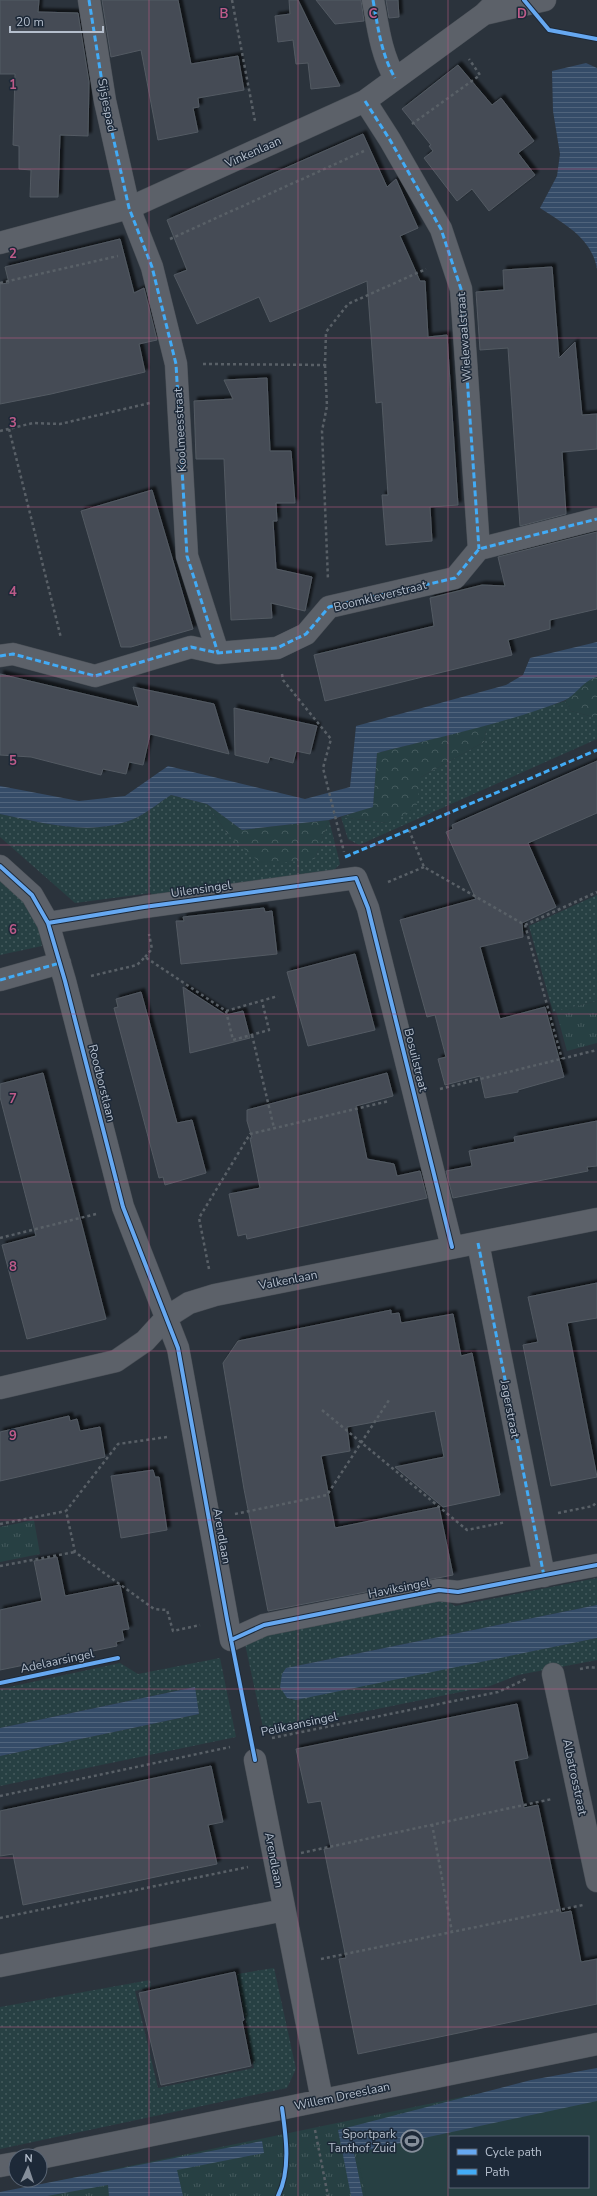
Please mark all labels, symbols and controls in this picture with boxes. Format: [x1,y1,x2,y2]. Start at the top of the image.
text: B [220,5,229,23]
text: C [369,5,378,23]
text: D [517,5,527,23]
scale bar [10,8,103,34]
text: 20 m [16,14,44,30]
text: 1 [9,76,17,94]
street label: Sijsjespad [94,77,120,133]
street label: Vinkenlaan [221,132,284,172]
text: 2 [9,245,17,263]
street label: Wielewaalstraat [453,291,475,382]
street label: Koolmeesstraat [170,387,190,472]
text: 3 [9,414,17,432]
street label: Boomkleverstraat [332,577,429,615]
text: 4 [9,583,17,601]
text: 5 [9,752,17,770]
street label: Uilensingel [170,877,233,901]
text: 6 [9,921,17,939]
street label: Bosuilstraat [400,1027,432,1094]
street label: Roodborstlaan [85,1043,119,1123]
text: 7 [9,1090,17,1108]
text: 8 [9,1258,17,1276]
street label: Valkenlaan [256,1266,319,1294]
street label: Jagerstraat [496,1378,524,1440]
text: 9 [9,1427,17,1445]
street label: Arendlaan [209,1507,235,1565]
street label: Haviksingel [367,1574,432,1602]
street label: Adelaarsingel [19,1645,96,1677]
street label: Pelikaansingel [259,1708,339,1740]
street label: Albatrosstraat [559,1737,591,1817]
street label: Arendlaan [261,1831,287,1889]
street label: Willem Dreeslaan [293,2078,391,2114]
place label: Sportpark Tanthof Zuid [328,2126,397,2156]
sports icon: Sportpark Tanthof Zuid [399,2128,425,2154]
legend [449,2136,589,2188]
text: Cycle path [485,2144,542,2160]
north arrow [8,2148,48,2188]
text: N [24,2151,33,2166]
text: Path [485,2164,510,2180]

